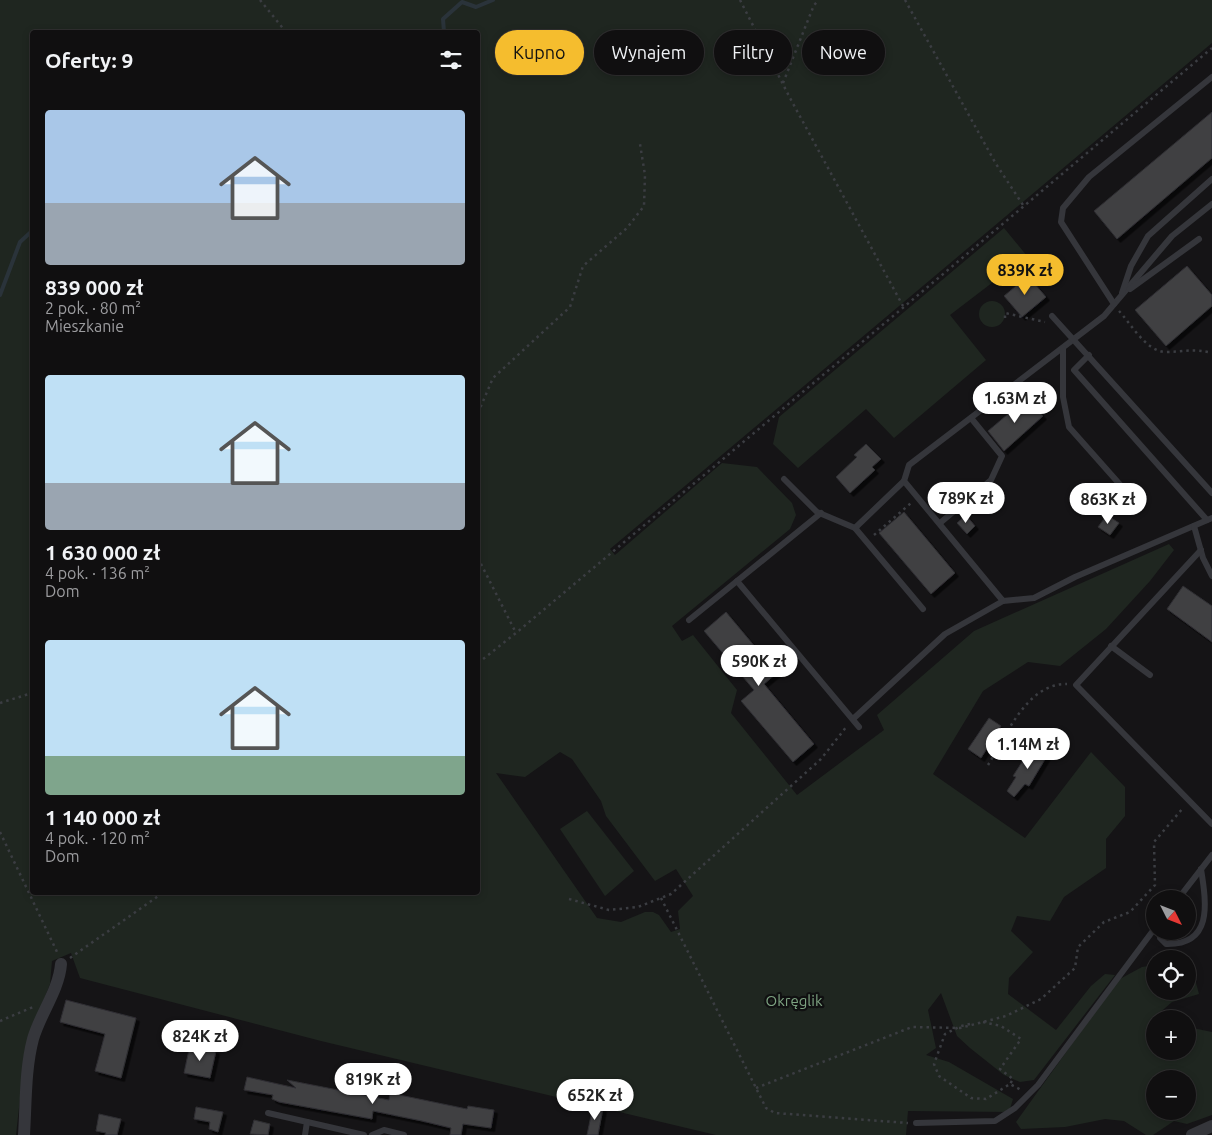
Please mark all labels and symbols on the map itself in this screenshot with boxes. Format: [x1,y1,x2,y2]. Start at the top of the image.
pin: 839K zł [979,254,1071,296]
pin: 1.63M zł [963,382,1067,424]
pin: 789K zł [920,482,1012,524]
pin: 863K zł [1062,482,1154,525]
pin: 590K zł [713,644,805,687]
pin: 1.14M zł [976,728,1080,770]
north arrow [1146,890,1196,940]
park label: Okręglik [766,992,823,1009]
pin: 824K zł [154,1020,246,1062]
pin: 819K zł [327,1062,419,1105]
pin: 652K zł [549,1078,641,1121]

